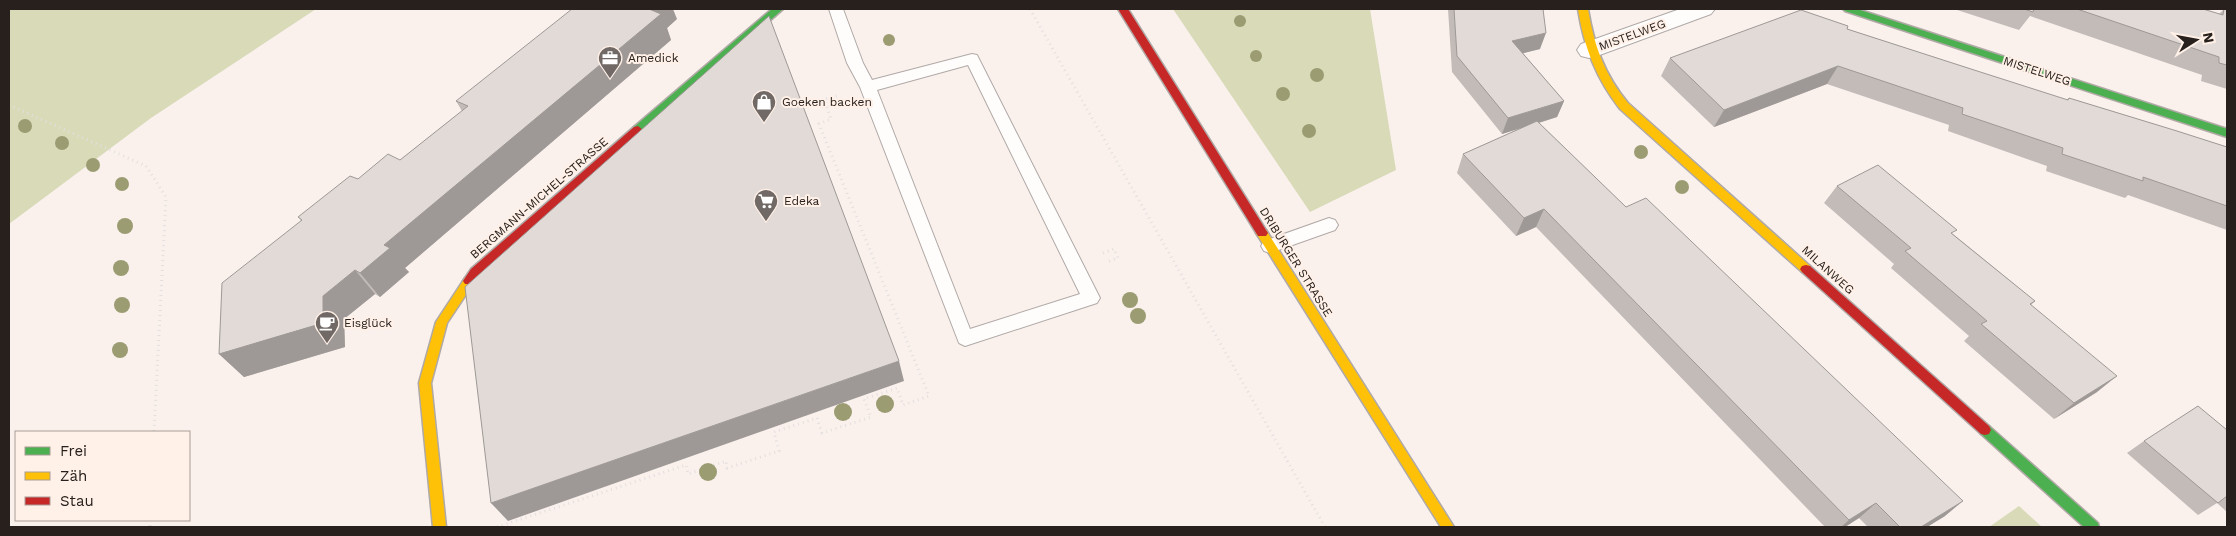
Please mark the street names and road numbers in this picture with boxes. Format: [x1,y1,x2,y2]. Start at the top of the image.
street label: MISTELWEG [1597,16,1667,54]
street label: MISTELWEG [2002,54,2072,88]
street label: BERGMANN-MICHEL-STRASSE [467,134,611,262]
street label: DRIBURGER STRASSE [1257,205,1336,320]
street label: MILANWEG [1799,243,1857,297]

